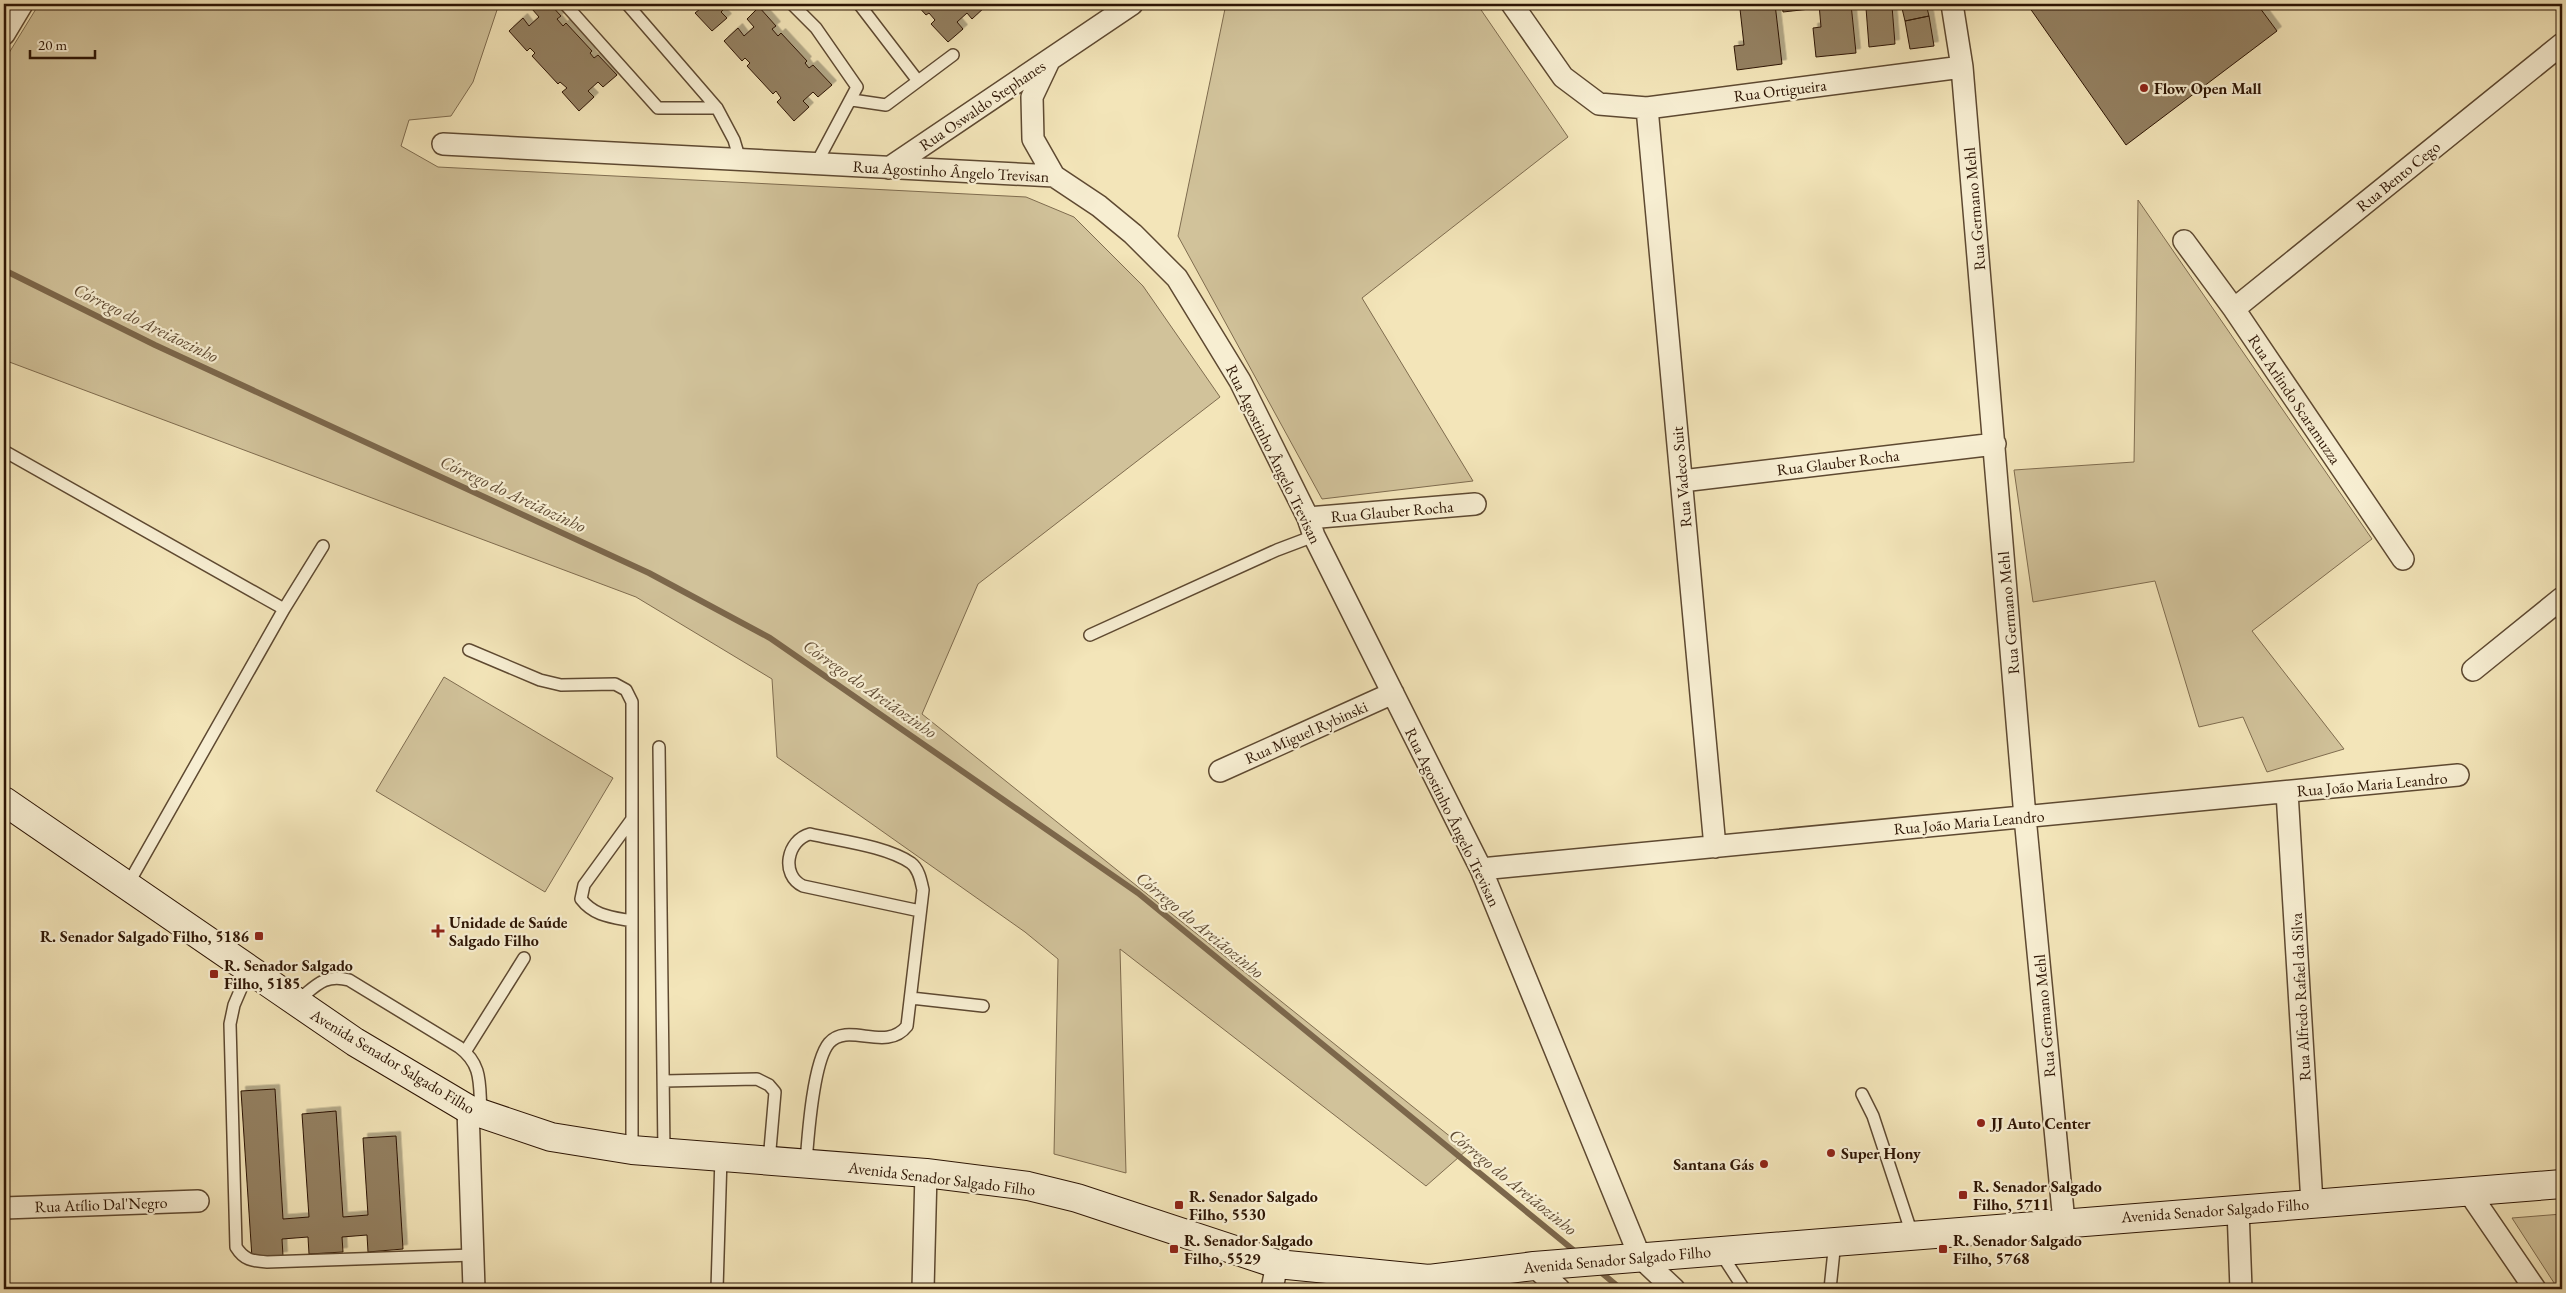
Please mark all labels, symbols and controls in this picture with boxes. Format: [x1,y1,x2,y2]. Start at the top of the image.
scale bar [30,28,95,60]
text: 20 m [38,35,67,54]
street label: Rua Oswaldo Stephanes [915,55,1050,156]
street label: Rua Ortigueira [1733,74,1828,107]
place label: Flow Open Mall [2154,78,2262,99]
marker: Flow Open Mall [2138,82,2150,94]
street label: Rua Bento Cego [2352,136,2445,217]
street label: Rua Germano Mehl [1959,146,1990,271]
street label: Rua Agostinho Ângelo Trevisan [852,156,1050,187]
water label: Córrego do Areiãozinho [70,278,222,369]
street label: Rua Arlindo Scaramuzza [2243,330,2346,469]
street label: Rua Agostinho Ângelo Trevisan [1221,361,1326,548]
street label: Rua Vadeco Suit [1667,426,1696,528]
street label: Rua Glauber Rocha [1776,444,1901,480]
water label: Córrego do Areiãozinho [436,450,590,538]
street label: Rua Glauber Rocha [1330,496,1455,527]
street label: Rua Germano Mehl [1993,550,2024,675]
water label: Córrego do Areiãozinho [798,634,942,744]
street label: Rua Miguel Rybinski [1242,696,1371,769]
street label: Rua Agostinho Ângelo Trevisan [1400,724,1505,911]
street label: Rua João Maria Leandro [2296,767,2448,802]
street label: Rua João Maria Leandro [1893,805,2045,840]
water label: Córrego do Areiãozinho [1131,866,1269,984]
place label: Unidade de Saúde Salgado Filho [449,912,568,951]
street label: Rua Alfredo Rafael da Silva [2286,912,2315,1082]
marker: Unidade de Saúde Salgado Filho [431,924,445,938]
place label: R. Senador Salgado Filho, 5186 [40,926,250,947]
marker: R. Senador Salgado Filho, 5186 [253,930,265,942]
street label: Rua Germano Mehl [2029,953,2060,1078]
place label: R. Senador Salgado Filho, 5185 [224,955,353,994]
marker: R. Senador Salgado Filho, 5185 [208,968,220,980]
street label: Avenida Senador Salgado Filho [306,1003,479,1119]
place label: JJ Auto Center [1989,1113,2091,1134]
marker: JJ Auto Center [1975,1117,1987,1129]
water label: Córrego do Areiãozinho [1444,1123,1582,1241]
place label: Super Hony [1841,1143,1921,1164]
marker: Super Hony [1825,1147,1837,1159]
place label: Santana Gás [1673,1154,1754,1175]
street label: Avenida Senador Salgado Filho [846,1156,1037,1200]
marker: Santana Gás [1758,1158,1770,1170]
place label: R. Senador Salgado Filho, 5711 [1973,1176,2102,1215]
place label: R. Senador Salgado Filho, 5530 [1189,1186,1318,1225]
marker: R. Senador Salgado Filho, 5711 [1957,1189,1969,1201]
street label: Rua Atílio Dal'Negro [34,1192,168,1217]
street label: Avenida Senador Salgado Filho [2119,1193,2310,1228]
marker: R. Senador Salgado Filho, 5530 [1173,1199,1185,1211]
place label: R. Senador Salgado Filho, 5529 [1184,1230,1313,1269]
place label: R. Senador Salgado Filho, 5768 [1953,1230,2082,1269]
street label: Avenida Senador Salgado Filho [1521,1241,1712,1278]
marker: R. Senador Salgado Filho, 5529 [1168,1243,1180,1255]
marker: R. Senador Salgado Filho, 5768 [1937,1243,1949,1255]

